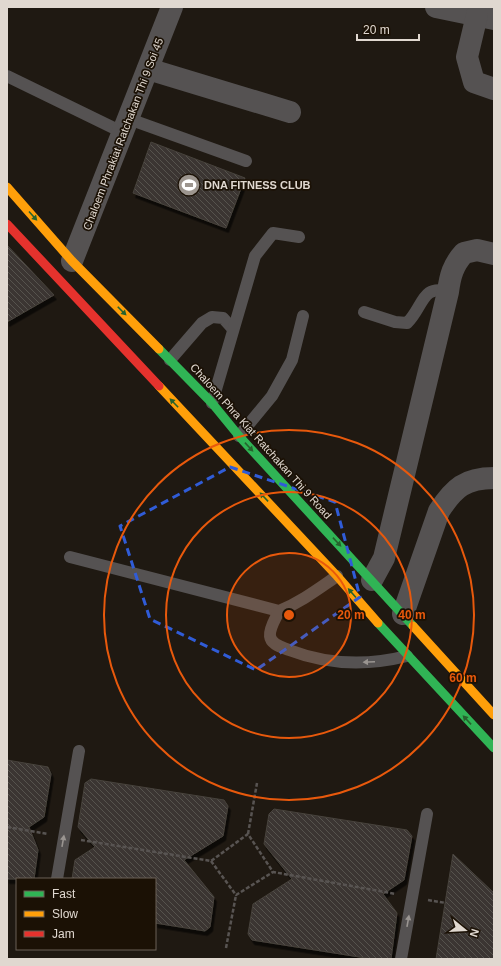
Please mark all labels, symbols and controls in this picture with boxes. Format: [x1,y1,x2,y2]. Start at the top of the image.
scale bar [357,16,419,42]
text: 20 m [363,23,390,37]
street label: Chaloem Phrakiat Ratchakan Thi 9 Soi 45 [81,36,165,232]
sports icon: DNA FITNESS CLUB [176,172,202,198]
place label: DNA FITNESS CLUB [204,179,311,191]
one-way arrow [28,212,37,221]
one-way arrow [117,306,127,316]
street label: Chaloem Phra Kiat Ratchakan Thi 9 Road [188,361,334,521]
one-way arrow [169,398,179,408]
one-way arrow [244,442,254,452]
one-way arrow [259,492,268,502]
one-way arrow [332,537,342,547]
one-way arrow [347,587,356,598]
centre of rings [282,608,296,622]
text: 20 m [337,608,365,622]
text: 40 m [398,608,426,622]
one-way arrow [362,659,375,665]
text: 60 m [449,671,477,685]
one-way arrow [463,715,472,725]
one-way arrow [60,834,66,847]
legend [16,878,156,950]
text: Fast [52,887,76,901]
text: Slow [52,907,78,921]
north arrow [445,910,485,950]
one-way arrow [405,914,411,927]
text: Jam [52,927,75,941]
text: N [468,927,481,939]

